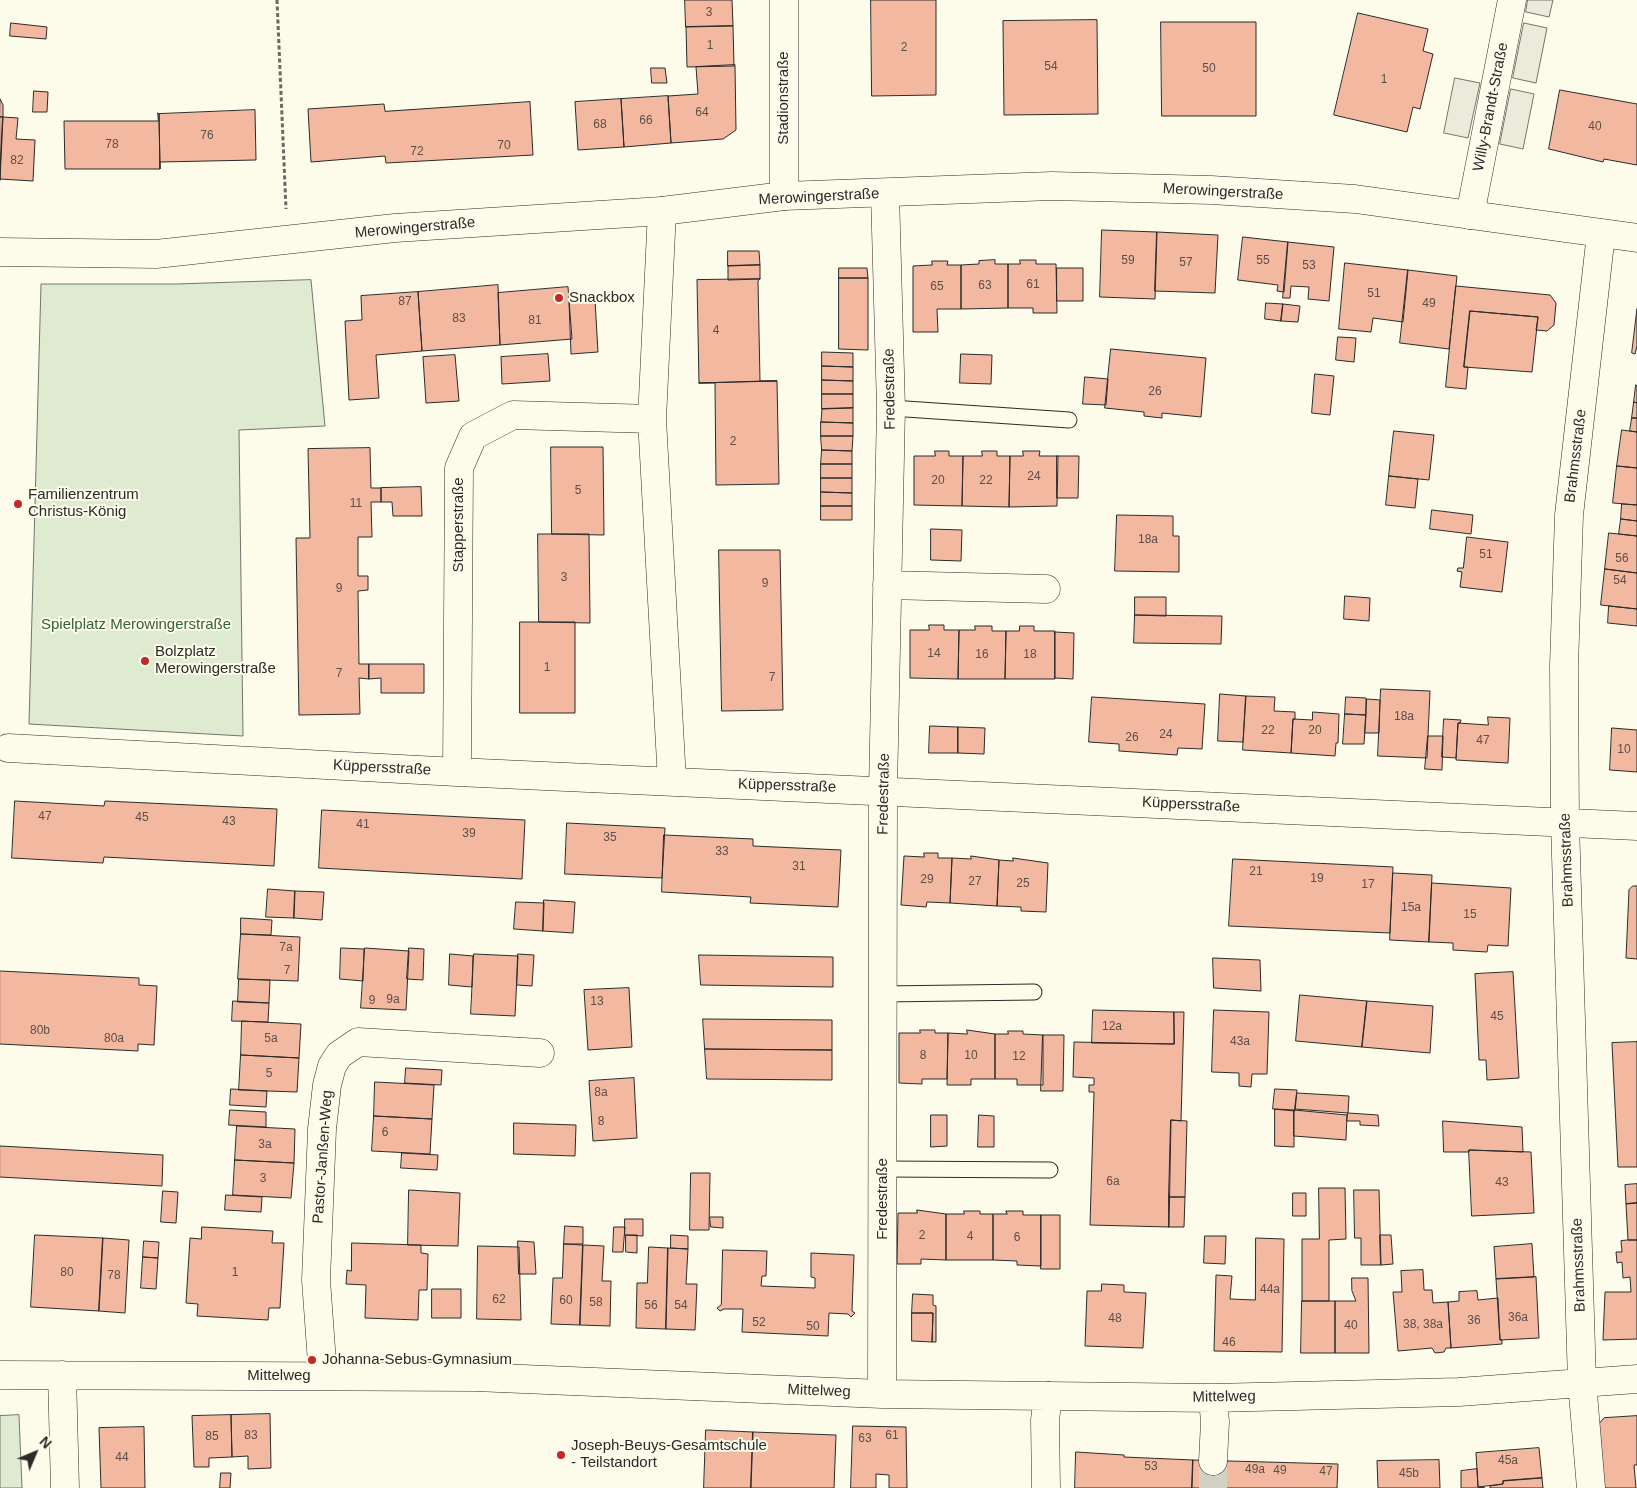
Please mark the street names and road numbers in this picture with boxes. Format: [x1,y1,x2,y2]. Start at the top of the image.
street label: Willy-Brandt-Straße [1470,41,1512,173]
street label: Stadionstraße [775,51,793,145]
street label: Merowingerstraße [1162,180,1284,204]
street label: Merowingerstraße [758,185,880,209]
street label: Merowingerstraße [354,214,476,242]
street label: Fredestraße [880,348,900,430]
street label: Brahmsstraße [1561,408,1591,504]
street label: Stapperstraße [450,477,468,573]
street label: Fredestraße [874,753,894,835]
street label: Küppersstraße [332,756,432,780]
street label: Küppersstraße [738,775,836,797]
street label: Küppersstraße [1141,793,1241,817]
street label: Brahmsstraße [1556,813,1578,907]
street label: Pastor-Janßen-Weg [309,1090,337,1224]
street label: Fredestraße [874,1158,892,1240]
street label: Brahmsstraße [1568,1218,1590,1312]
street label: Mittelweg [247,1367,311,1385]
street label: Mittelweg [787,1381,851,1401]
street label: Mittelweg [1192,1387,1256,1407]

